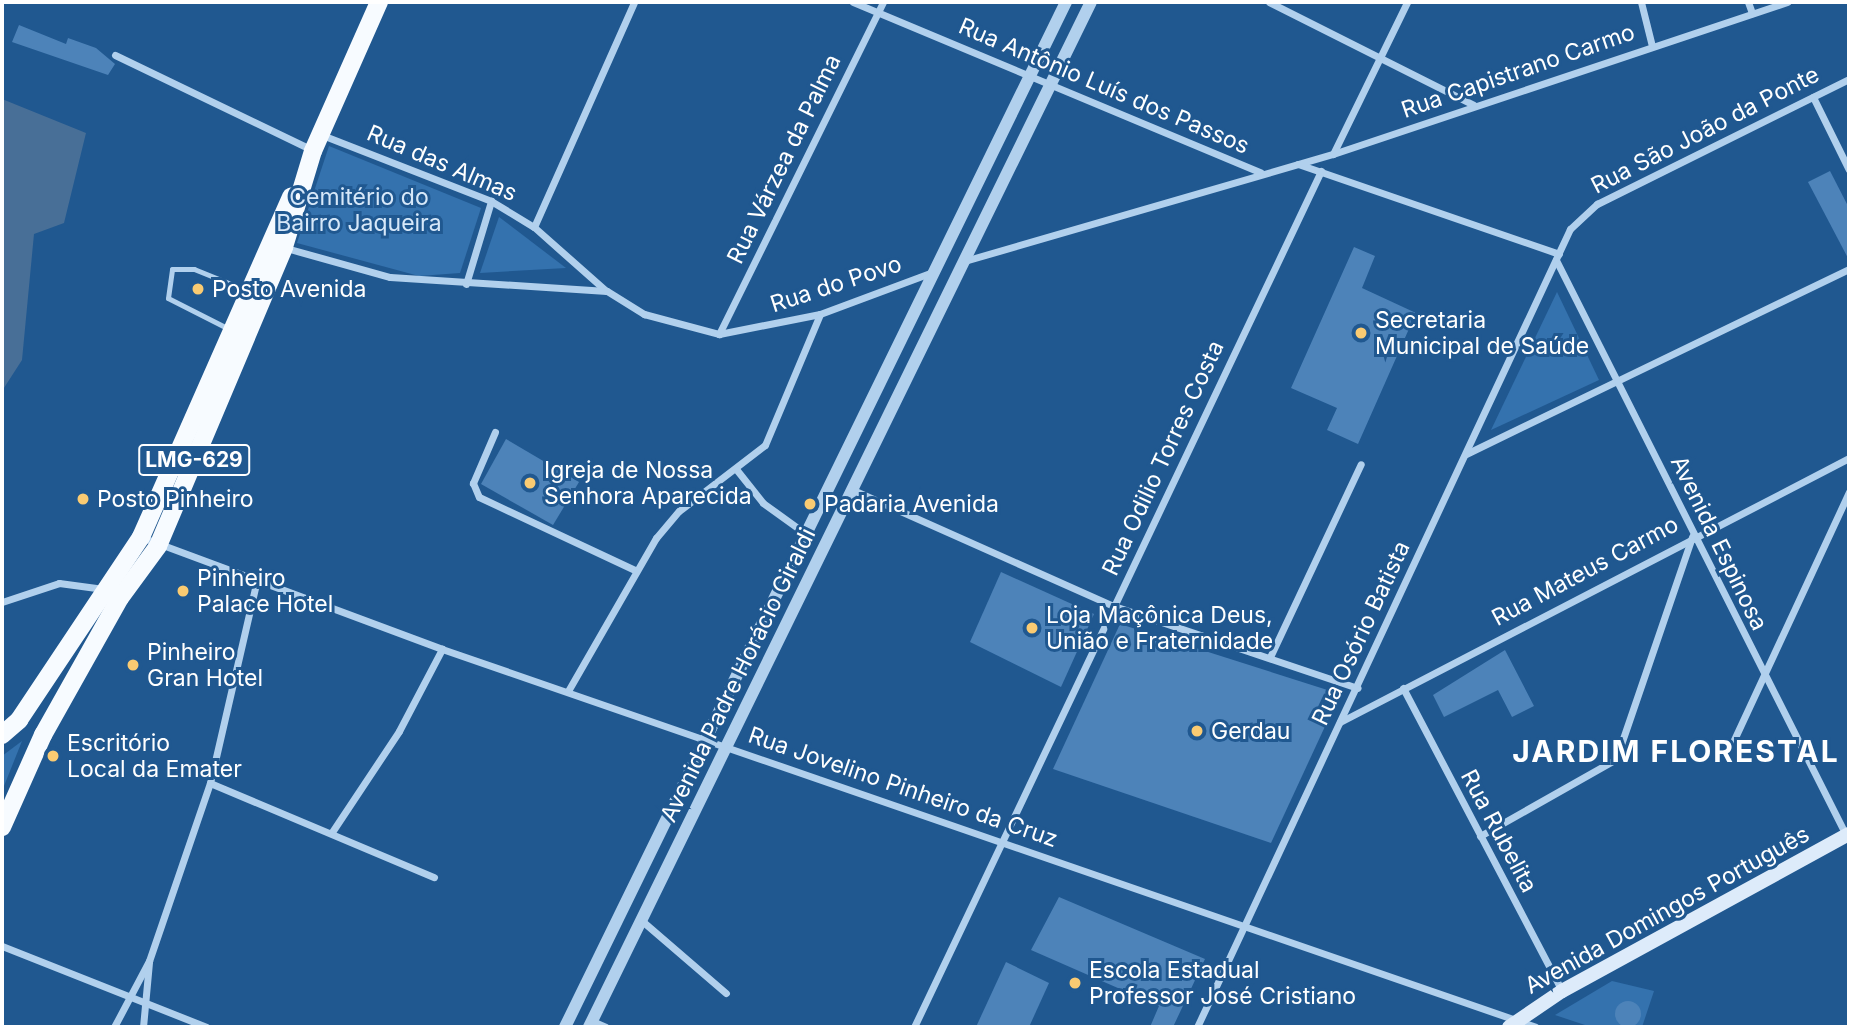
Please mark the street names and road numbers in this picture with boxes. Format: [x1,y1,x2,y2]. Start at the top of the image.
street label: Rua Antônio Luís dos Passos [955,12,1253,160]
street label: Rua Capistrano Carmo [1398,18,1638,124]
street label: Rua Várzea da Palma [721,50,847,268]
street label: Rua São João da Ponte [1586,60,1824,200]
street label: Rua das Almas [363,119,521,207]
street label: Rua do Povo [767,250,905,318]
street label: Rua Odilio Torres Costa [1096,336,1230,580]
road number: LMG-629 [138,442,250,477]
street label: Avenida Espinosa [1665,451,1773,635]
street label: Rua Mateus Carmo [1487,510,1683,632]
street label: Avenida Padre Horácio Giraldi [655,524,821,826]
street label: Rua Osório Batista [1306,537,1416,729]
street label: Rua Jovelino Pinheiro da Cruz [745,721,1061,853]
street label: Rua Rubelita [1455,765,1543,897]
street label: Avenida Domingos Português [1520,820,1814,1000]

